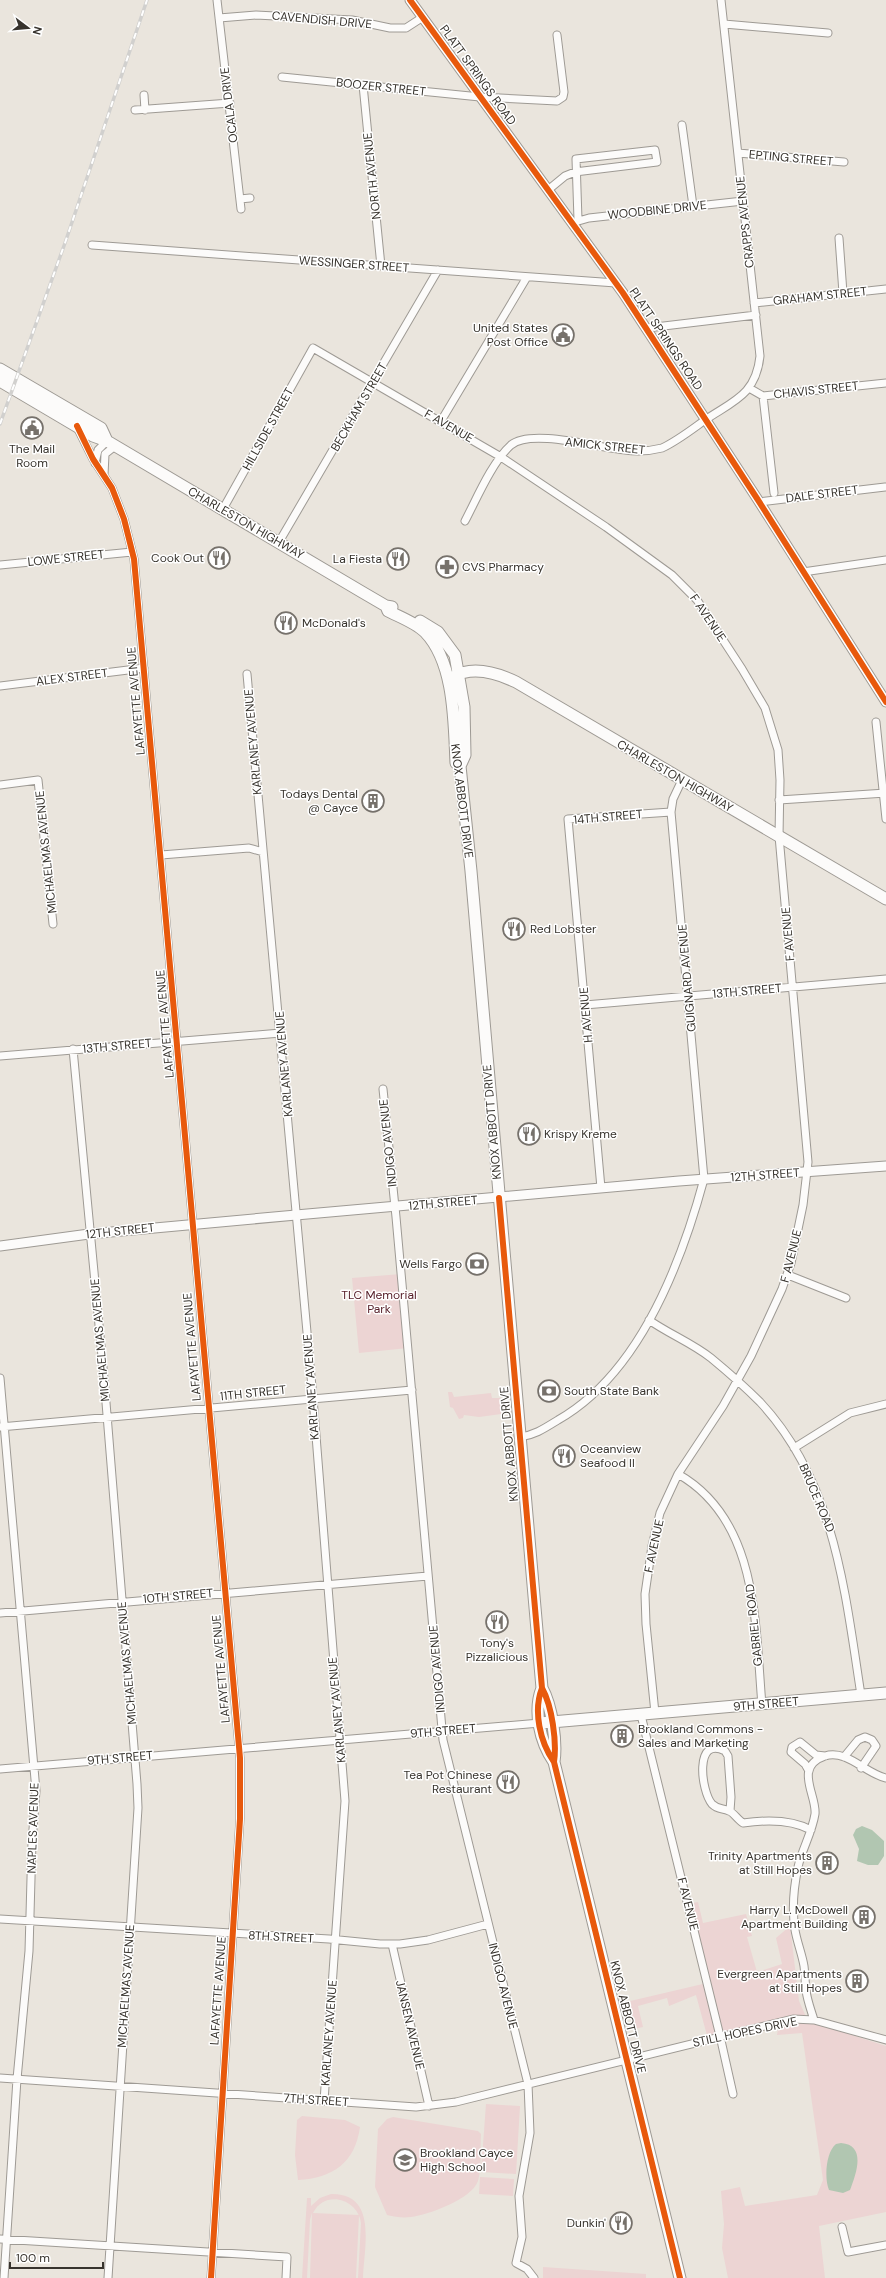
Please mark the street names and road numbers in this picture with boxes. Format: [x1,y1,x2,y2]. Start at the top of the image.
street label: CAVENDISH DRIVE [271,8,373,32]
street label: PLATT SPRINGS ROAD [436,22,520,128]
street label: OCALA DRIVE [216,66,242,144]
street label: BOOZER STREET [335,74,427,100]
street label: NORTH AVENUE [359,132,385,220]
street label: EPTING STREET [748,146,834,170]
street label: CRAPPS AVENUE [732,175,758,269]
street label: WOODBINE DRIVE [607,197,708,223]
street label: WESSINGER STREET [298,252,410,276]
street label: GRAHAM STREET [772,283,868,309]
street label: PLATT SPRINGS ROAD [626,285,706,393]
street label: BECKHAM STREET [327,359,391,454]
street label: CHAVIS STREET [773,378,860,402]
street label: HILLSIDE STREET [239,385,297,473]
street label: F AVENUE [422,406,477,447]
street label: AMICK STREET [564,434,646,458]
street label: DALE STREET [785,482,859,506]
street label: CHARLESTON HIGHWAY [185,483,307,563]
street label: LOWE STREET [27,546,105,570]
street label: F AVENUE [686,591,730,645]
street label: LAFAYETTE AVENUE [123,646,149,756]
street label: ALEX STREET [35,665,109,689]
street label: KARLANEY AVENUE [240,688,266,796]
street label: CHARLESTON HIGHWAY [614,736,736,816]
street label: KNOX ABBOTT DRIVE [447,743,477,859]
street label: MICHAELMAS AVENUE [32,790,60,914]
street label: 14TH STREET [573,806,644,828]
street label: F AVENUE [778,906,798,962]
street label: GUIGNARD AVENUE [674,923,700,1033]
street label: LAFAYETTE AVENUE [152,969,178,1079]
street label: 13TH STREET [712,980,783,1002]
street label: H AVENUE [576,986,596,1044]
street label: KARLANEY AVENUE [271,1010,297,1118]
street label: 13TH STREET [82,1035,153,1057]
street label: KNOX ABBOTT DRIVE [479,1064,505,1180]
street label: INDIGO AVENUE [375,1098,401,1188]
street label: 12TH STREET [730,1165,800,1185]
street label: 12TH STREET [408,1192,479,1214]
street label: 12TH STREET [85,1219,156,1243]
street label: F AVENUE [777,1228,805,1284]
street label: MICHAELMAS AVENUE [87,1278,113,1402]
street label: LAFAYETTE AVENUE [179,1292,205,1402]
street label: KARLANEY AVENUE [299,1333,323,1441]
street label: 11TH STREET [219,1382,287,1404]
street label: KNOX ABBOTT DRIVE [496,1386,522,1502]
street label: BRUCE ROAD [795,1461,839,1535]
street label: F AVENUE [641,1518,667,1574]
street label: GABRIEL ROAD [742,1583,766,1667]
street label: 10TH STREET [142,1585,214,1607]
street label: MICHAELMAS AVENUE [114,1601,140,1725]
street label: LAFAYETTE AVENUE [208,1614,234,1724]
street label: INDIGO AVENUE [425,1624,449,1714]
street label: KARLANEY AVENUE [324,1656,350,1764]
street label: 9TH STREET [732,1693,800,1715]
street label: 9TH STREET [409,1720,477,1742]
street label: 9TH STREET [86,1747,154,1769]
street label: NAPLES AVENUE [23,1782,43,1874]
street label: F AVENUE [674,1876,702,1932]
street label: MICHAELMAS AVENUE [114,1924,138,2048]
street label: 8TH STREET [248,1927,315,1947]
street label: LAFAYETTE AVENUE [206,1936,230,2046]
street label: INDIGO AVENUE [485,1941,521,2031]
street label: KNOX ABBOTT DRIVE [606,1959,650,2075]
street label: KARLANEY AVENUE [317,1979,341,2087]
street label: JANSEN AVENUE [392,1979,428,2072]
street label: STILL HOPES DRIVE [691,2013,799,2051]
street label: 7TH STREET [283,2090,349,2110]

